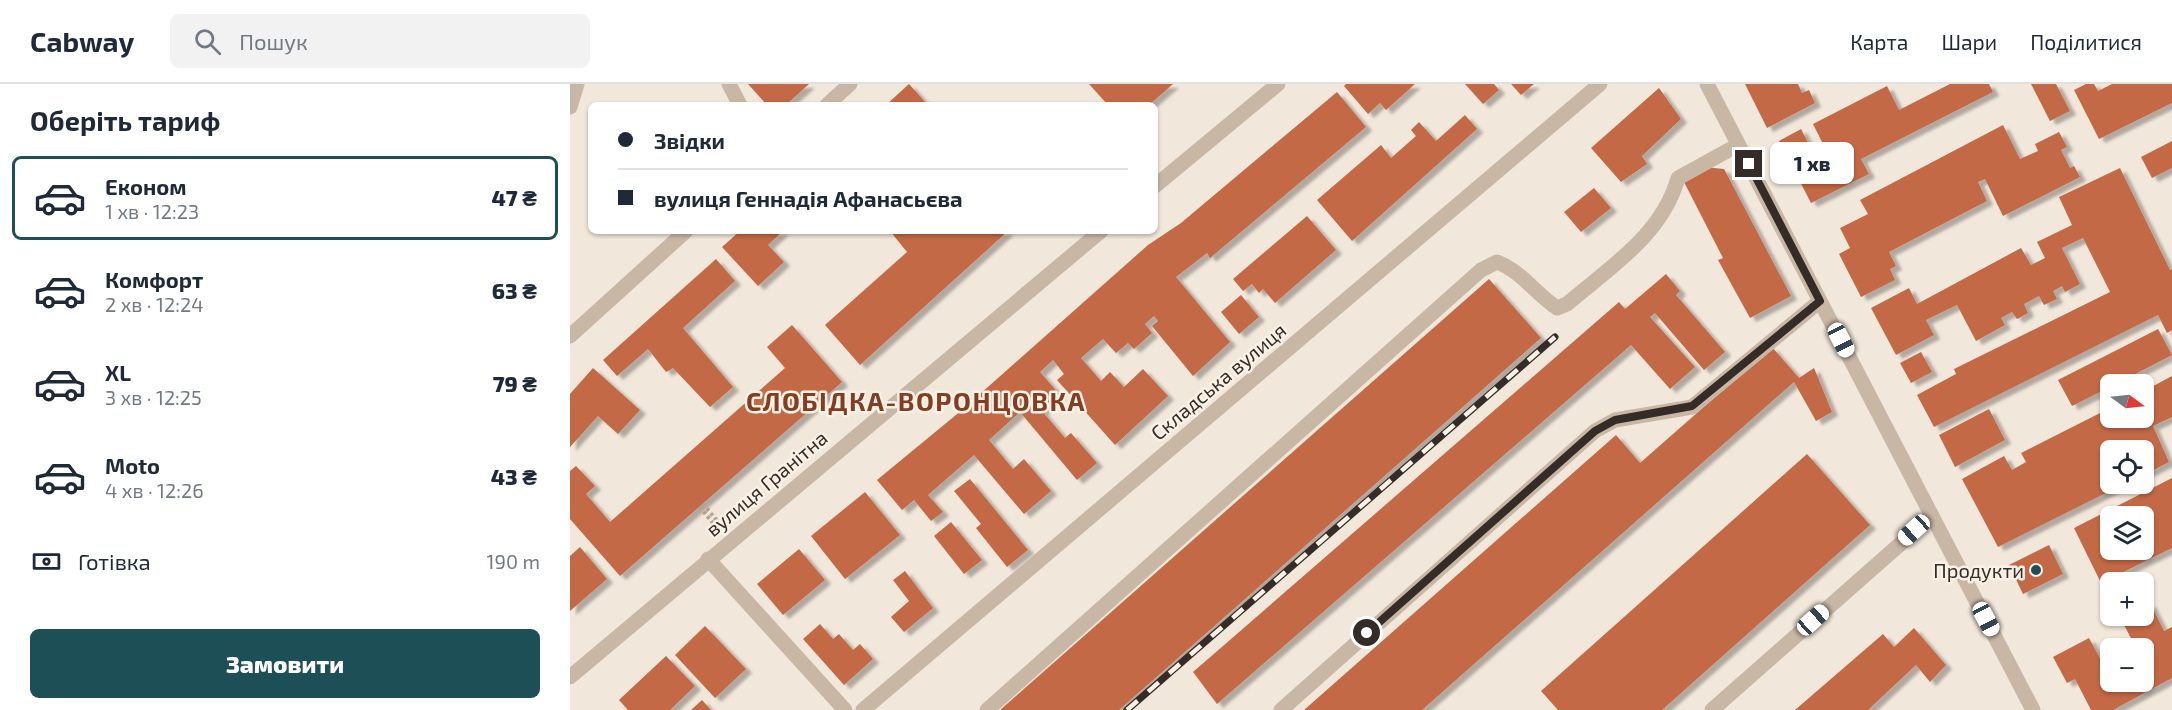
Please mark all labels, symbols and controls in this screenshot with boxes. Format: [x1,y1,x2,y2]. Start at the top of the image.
search box [170,14,590,68]
text: Cabway [30,24,134,58]
icon: search [191,25,224,58]
text: Пошук [239,28,308,54]
text: Карта [1850,29,1908,54]
text: Шари [1941,29,1997,54]
text: Поділитися [2030,29,2142,54]
text: Оберіть тариф [30,104,220,136]
text: Звідки [654,127,725,153]
callout: 1 хв [1770,143,1854,185]
route end [1735,150,1762,177]
text: 1 хв [1794,151,1830,175]
icon: car [33,171,87,225]
text: Економ [105,173,187,199]
text: 47 ₴ [492,184,537,210]
text: вулиця Геннадія Афанасьєва [654,185,963,211]
text: 1 хв · 12:23 [105,199,199,223]
icon: car [33,264,87,318]
text: Комфорт [105,266,203,292]
text: 63 ₴ [492,277,537,303]
text: 2 хв · 12:24 [105,292,204,316]
street label: Складська вулиця [1146,317,1291,445]
car [1825,320,1857,360]
icon: car [33,357,87,411]
text: XL [105,359,131,385]
text: 79 ₴ [493,370,537,396]
north arrow [2100,374,2154,428]
map controls [2100,374,2154,692]
text: 3 хв · 12:25 [105,385,202,409]
district label: СЛОБІДКА-ВОРОНЦОВКА [746,385,1086,416]
street label: вулиця Гранітна [700,425,832,542]
button: locate [2100,440,2154,494]
icon: car [33,450,87,504]
text: Moto [105,452,160,478]
text: 43 ₴ [491,463,537,489]
text: 4 хв · 12:26 [105,478,204,502]
button: layers [2100,506,2154,560]
car [1895,511,1933,549]
icon: cash [30,545,63,578]
text: Готівка [78,548,151,574]
text: 190 m [487,549,540,573]
place label: Продукти [1933,558,2024,583]
marker: Продукти [2029,563,2043,577]
button: + [2100,572,2154,626]
car [1970,599,2002,639]
car [1794,601,1832,639]
route start [1353,619,1380,646]
button: Замовити [30,629,540,698]
button: − [2100,638,2154,692]

